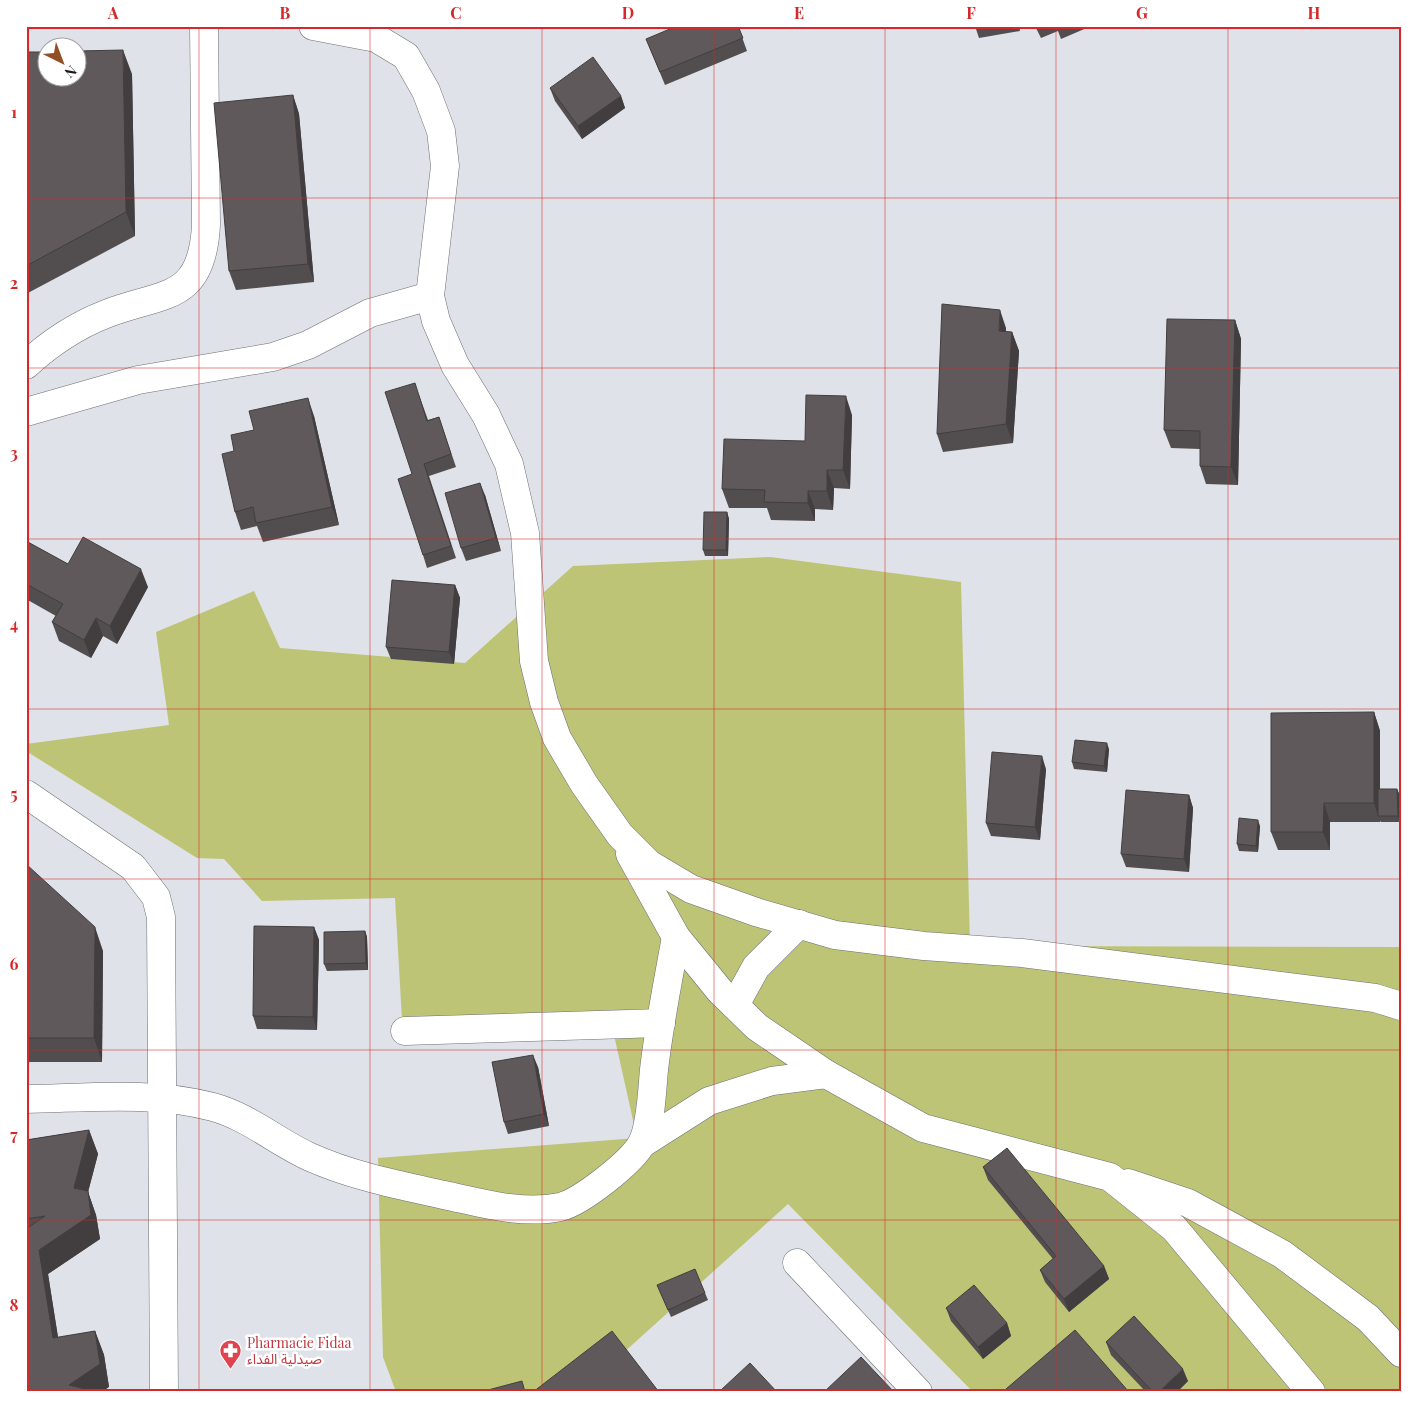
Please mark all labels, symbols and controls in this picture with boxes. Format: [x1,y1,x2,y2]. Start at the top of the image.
text: A [107,2,119,23]
text: B [280,2,291,23]
text: C [450,2,462,23]
text: D [622,2,634,23]
text: E [794,2,804,23]
text: F [966,2,976,23]
text: G [1136,2,1148,23]
text: H [1308,2,1321,23]
north arrow [38,38,88,88]
text: N [61,62,81,82]
text: 1 [11,101,17,122]
text: 2 [10,272,18,293]
text: 3 [10,442,18,463]
text: 4 [10,613,18,634]
text: 5 [10,783,18,804]
text: 6 [10,953,19,974]
text: 7 [10,1124,18,1145]
text: 8 [10,1294,19,1315]
place label: Pharmacie Fidaa صيدلية الفداء [247,1333,352,1368]
pharmacy icon: Pharmacie Fidaa صيدلية الفداء [219,1338,243,1369]

